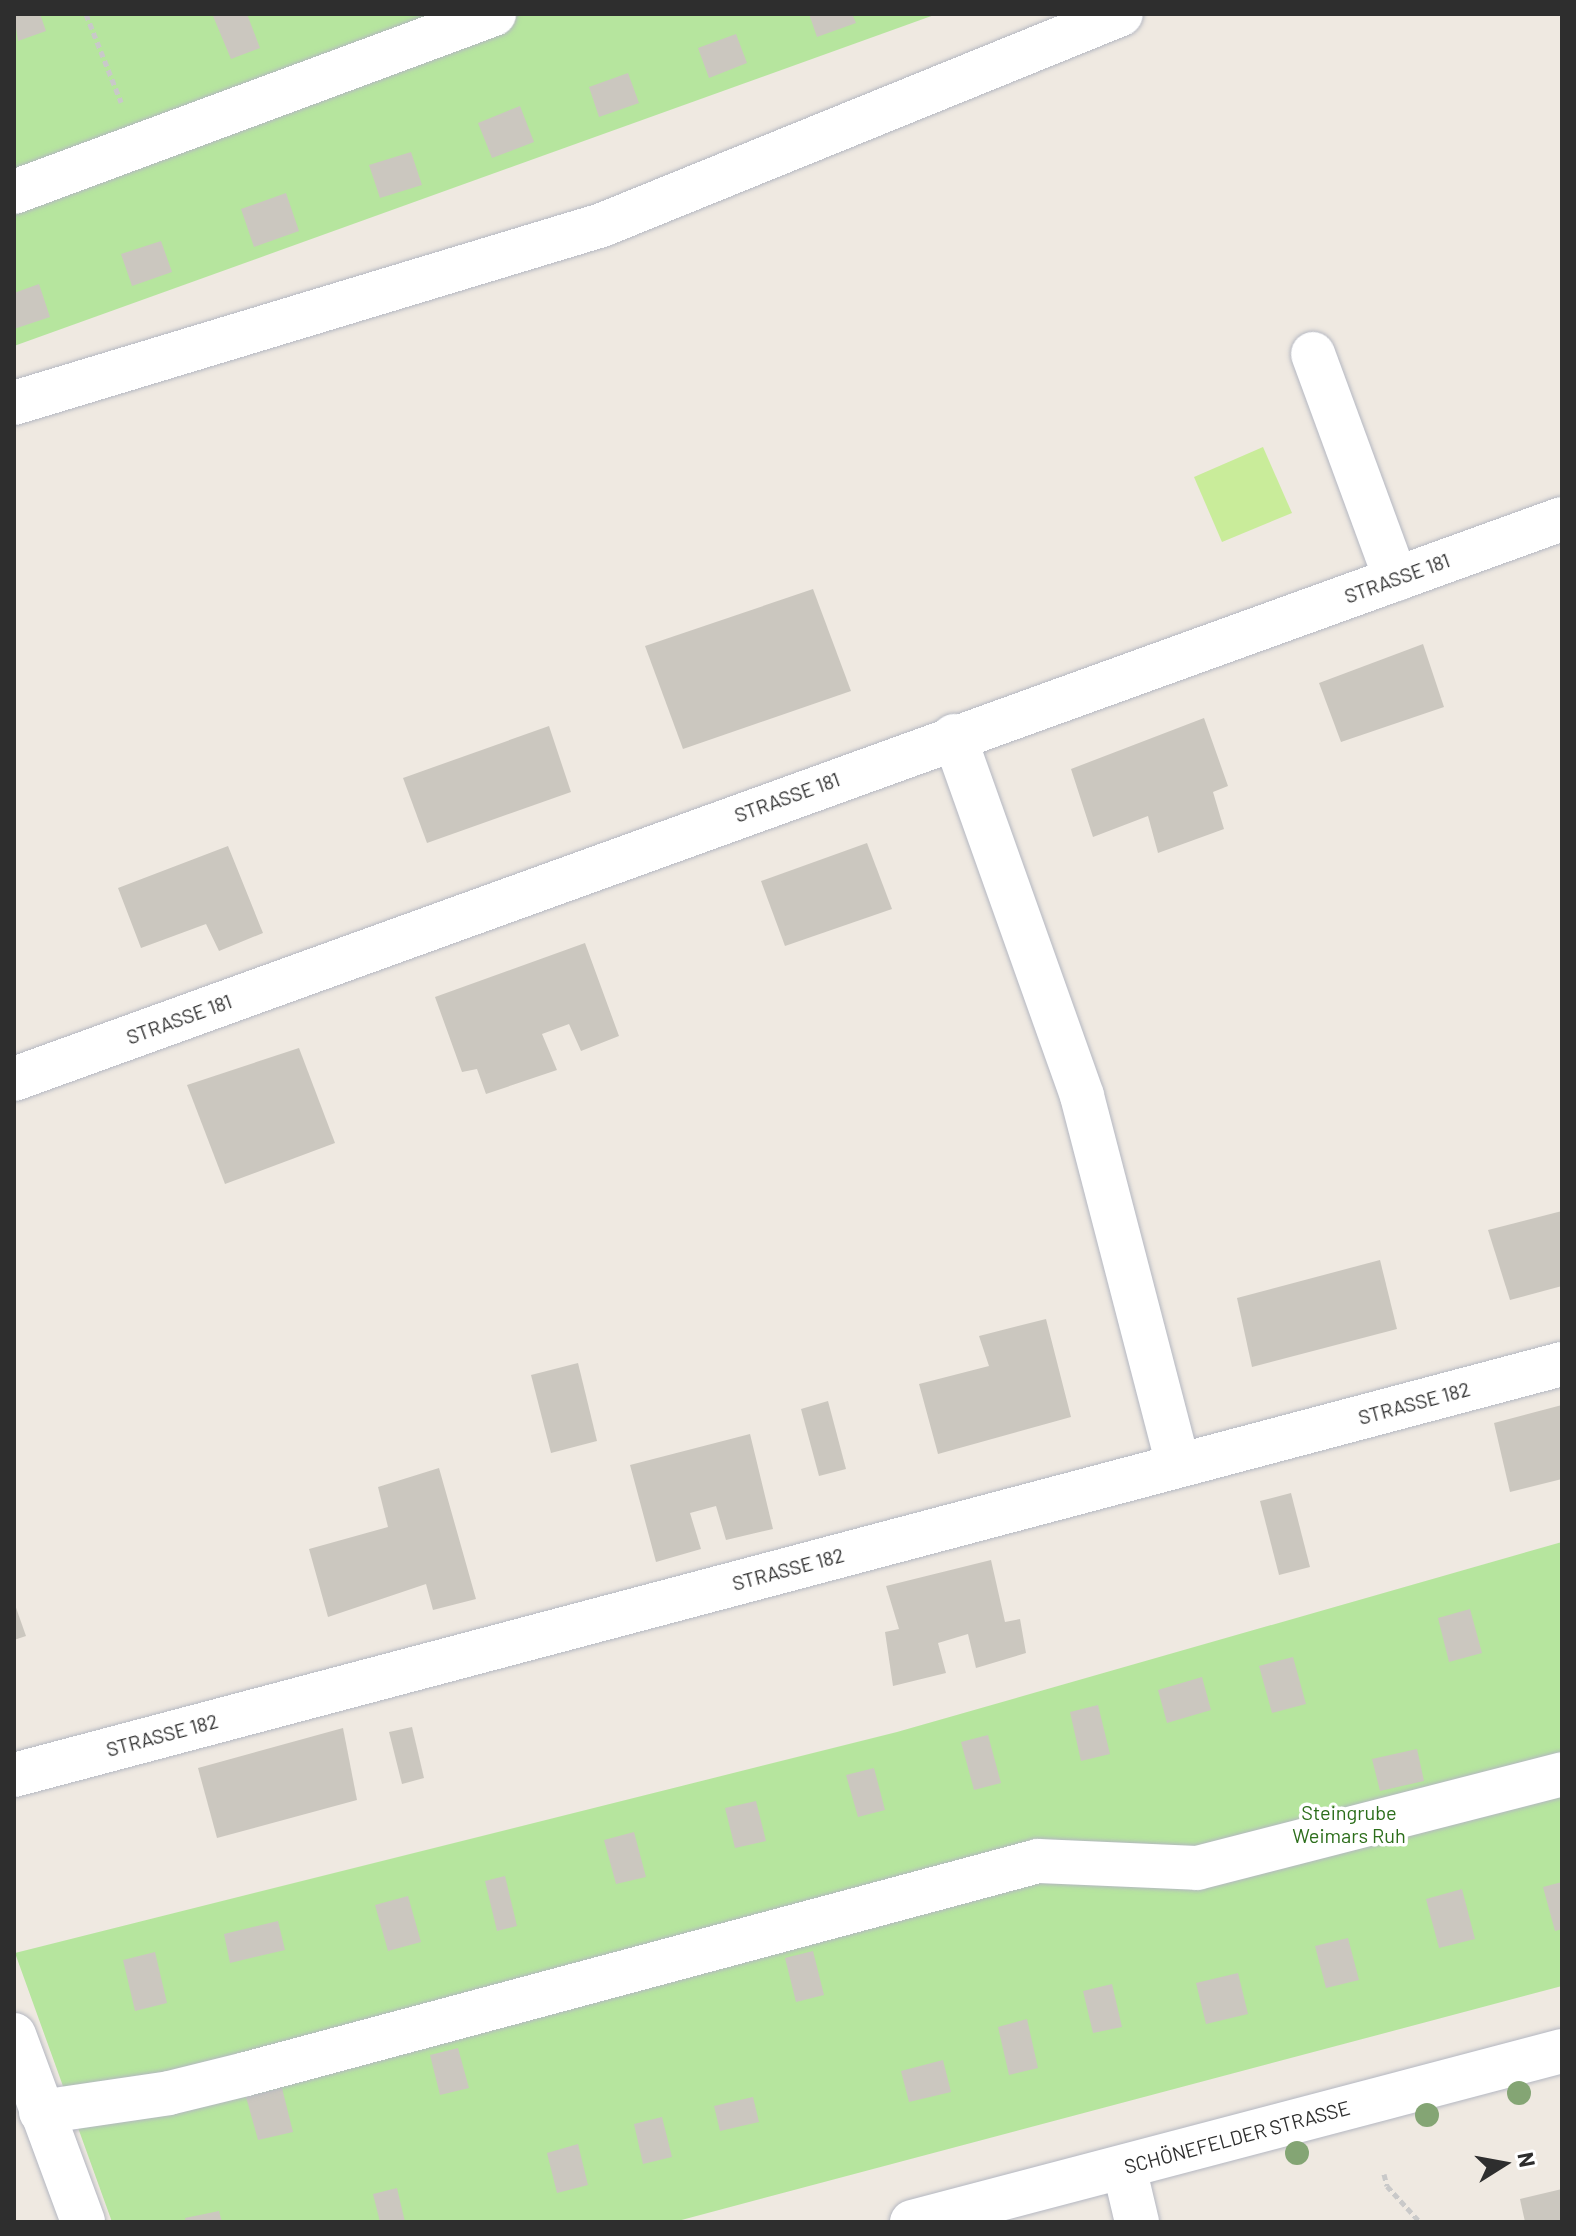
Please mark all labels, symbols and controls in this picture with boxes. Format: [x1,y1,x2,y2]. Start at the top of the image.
street label: STRASSE 181 [1341,548,1453,608]
street label: STRASSE 181 [731,767,843,827]
street label: STRASSE 181 [123,989,235,1049]
street label: STRASSE 182 [1356,1377,1472,1429]
street label: STRASSE 182 [730,1543,846,1595]
street label: STRASSE 182 [104,1709,220,1761]
park label: Steingrube Weimars Ruh [1292,1800,1406,1847]
street label: SCHÖNEFELDER STRASSE [1122,2095,1352,2179]
north arrow [1464,2124,1544,2204]
text: N [1513,2150,1542,2169]

